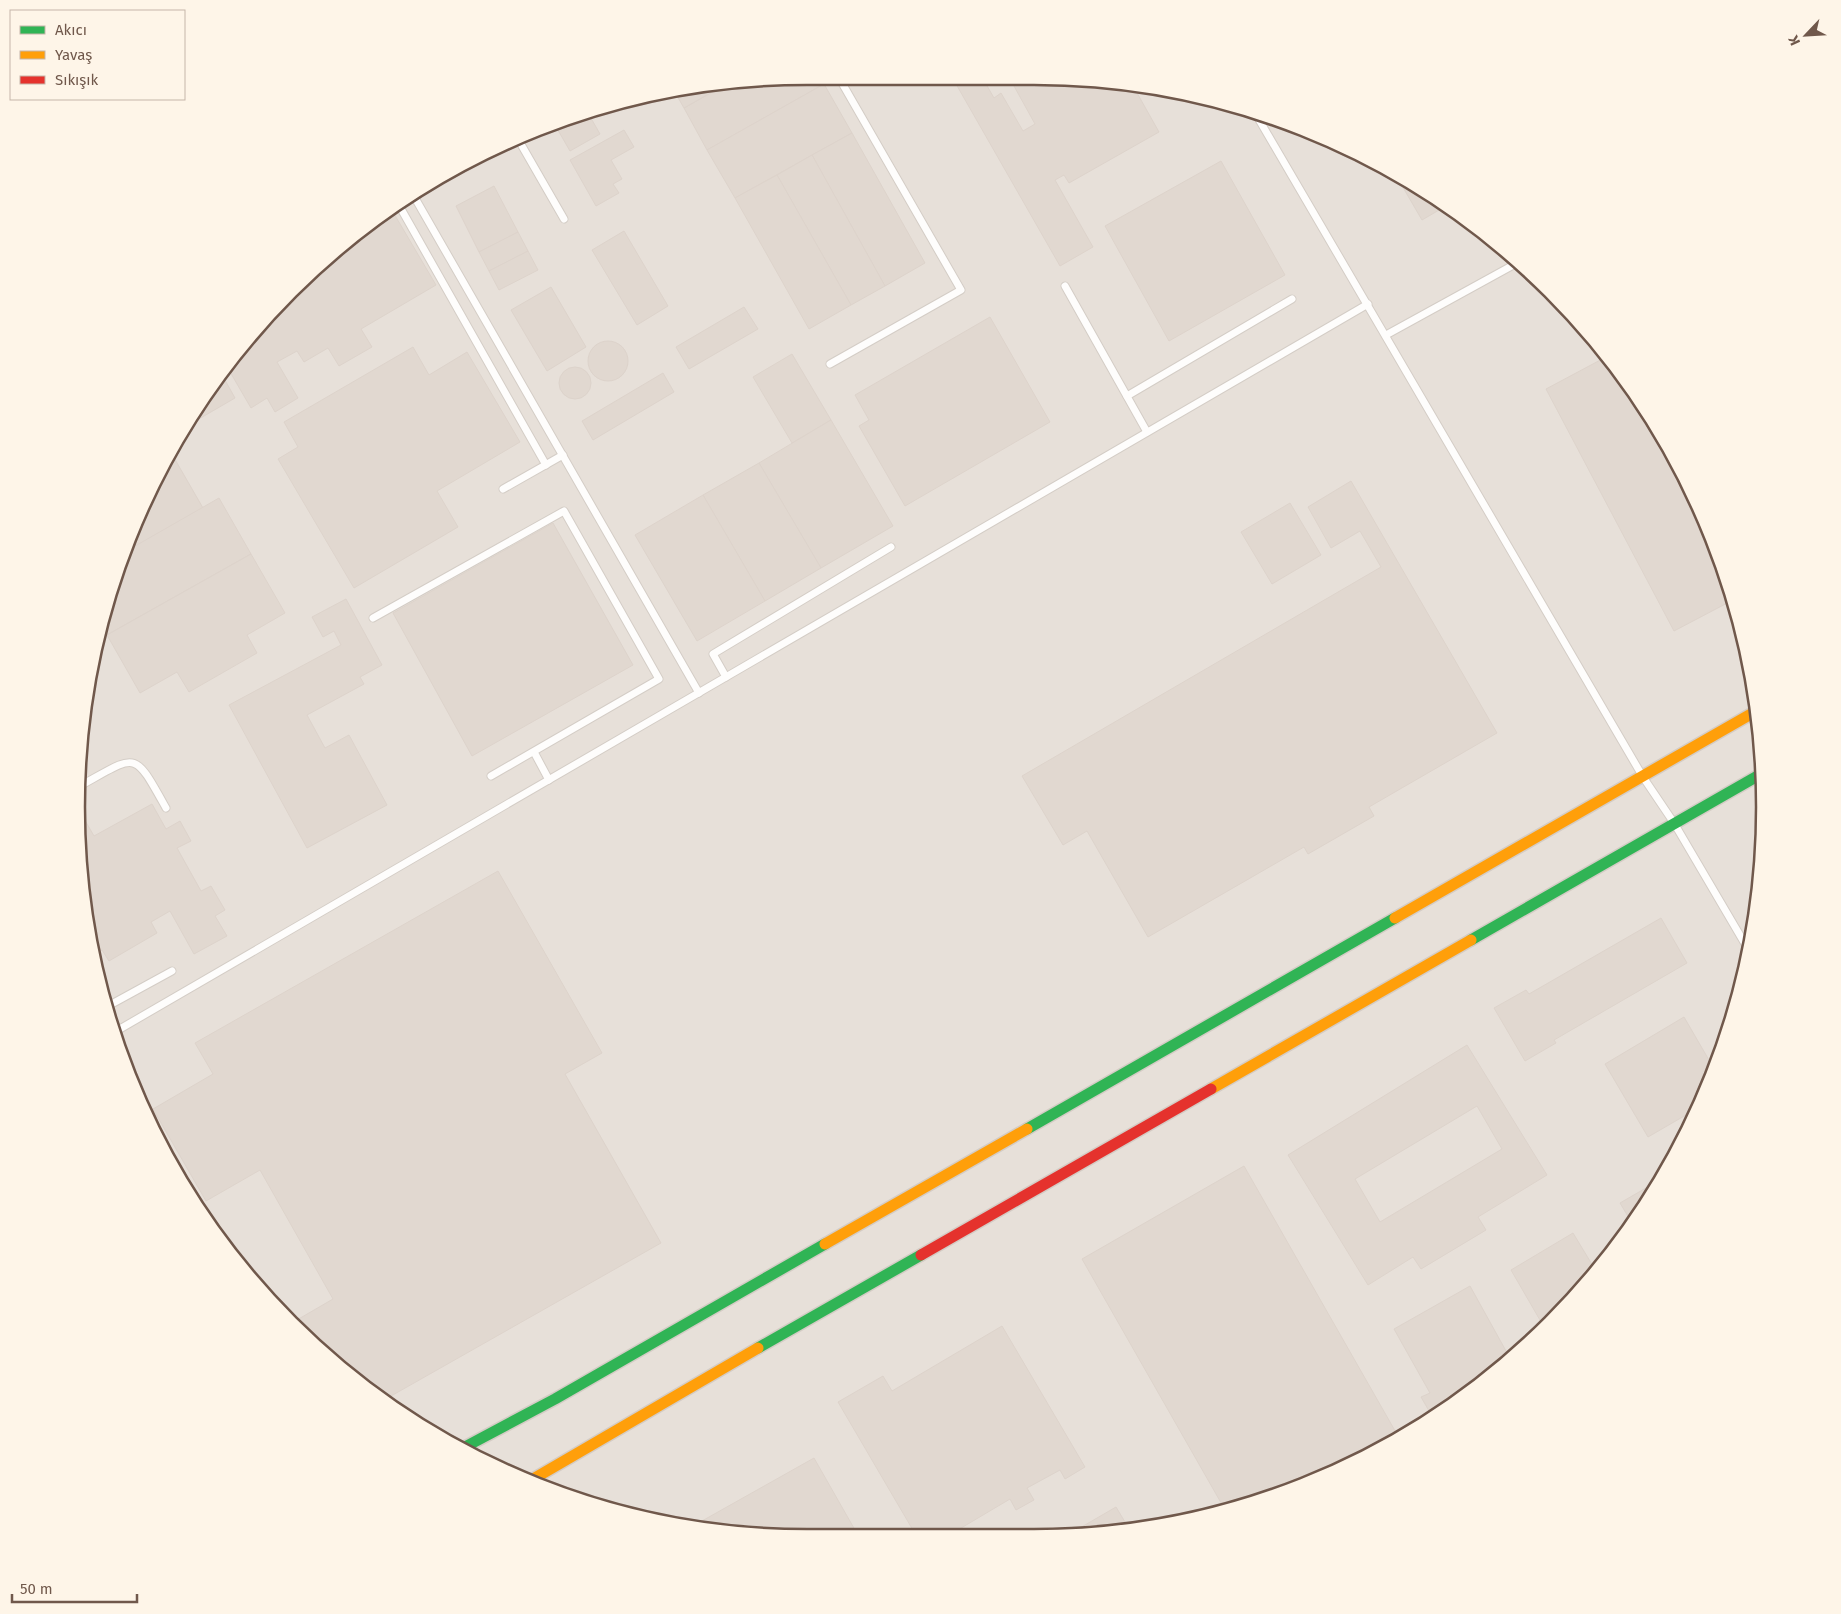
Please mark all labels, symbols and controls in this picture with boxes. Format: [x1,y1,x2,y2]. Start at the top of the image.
legend [10,10,185,100]
north arrow [1781,10,1831,60]
text: Akıcı [55,21,87,39]
text: K [1785,32,1804,48]
text: Yavaş [55,46,92,64]
text: Sıkışık [55,71,99,89]
scale bar [12,1572,138,1604]
text: 50 m [20,1580,53,1598]

